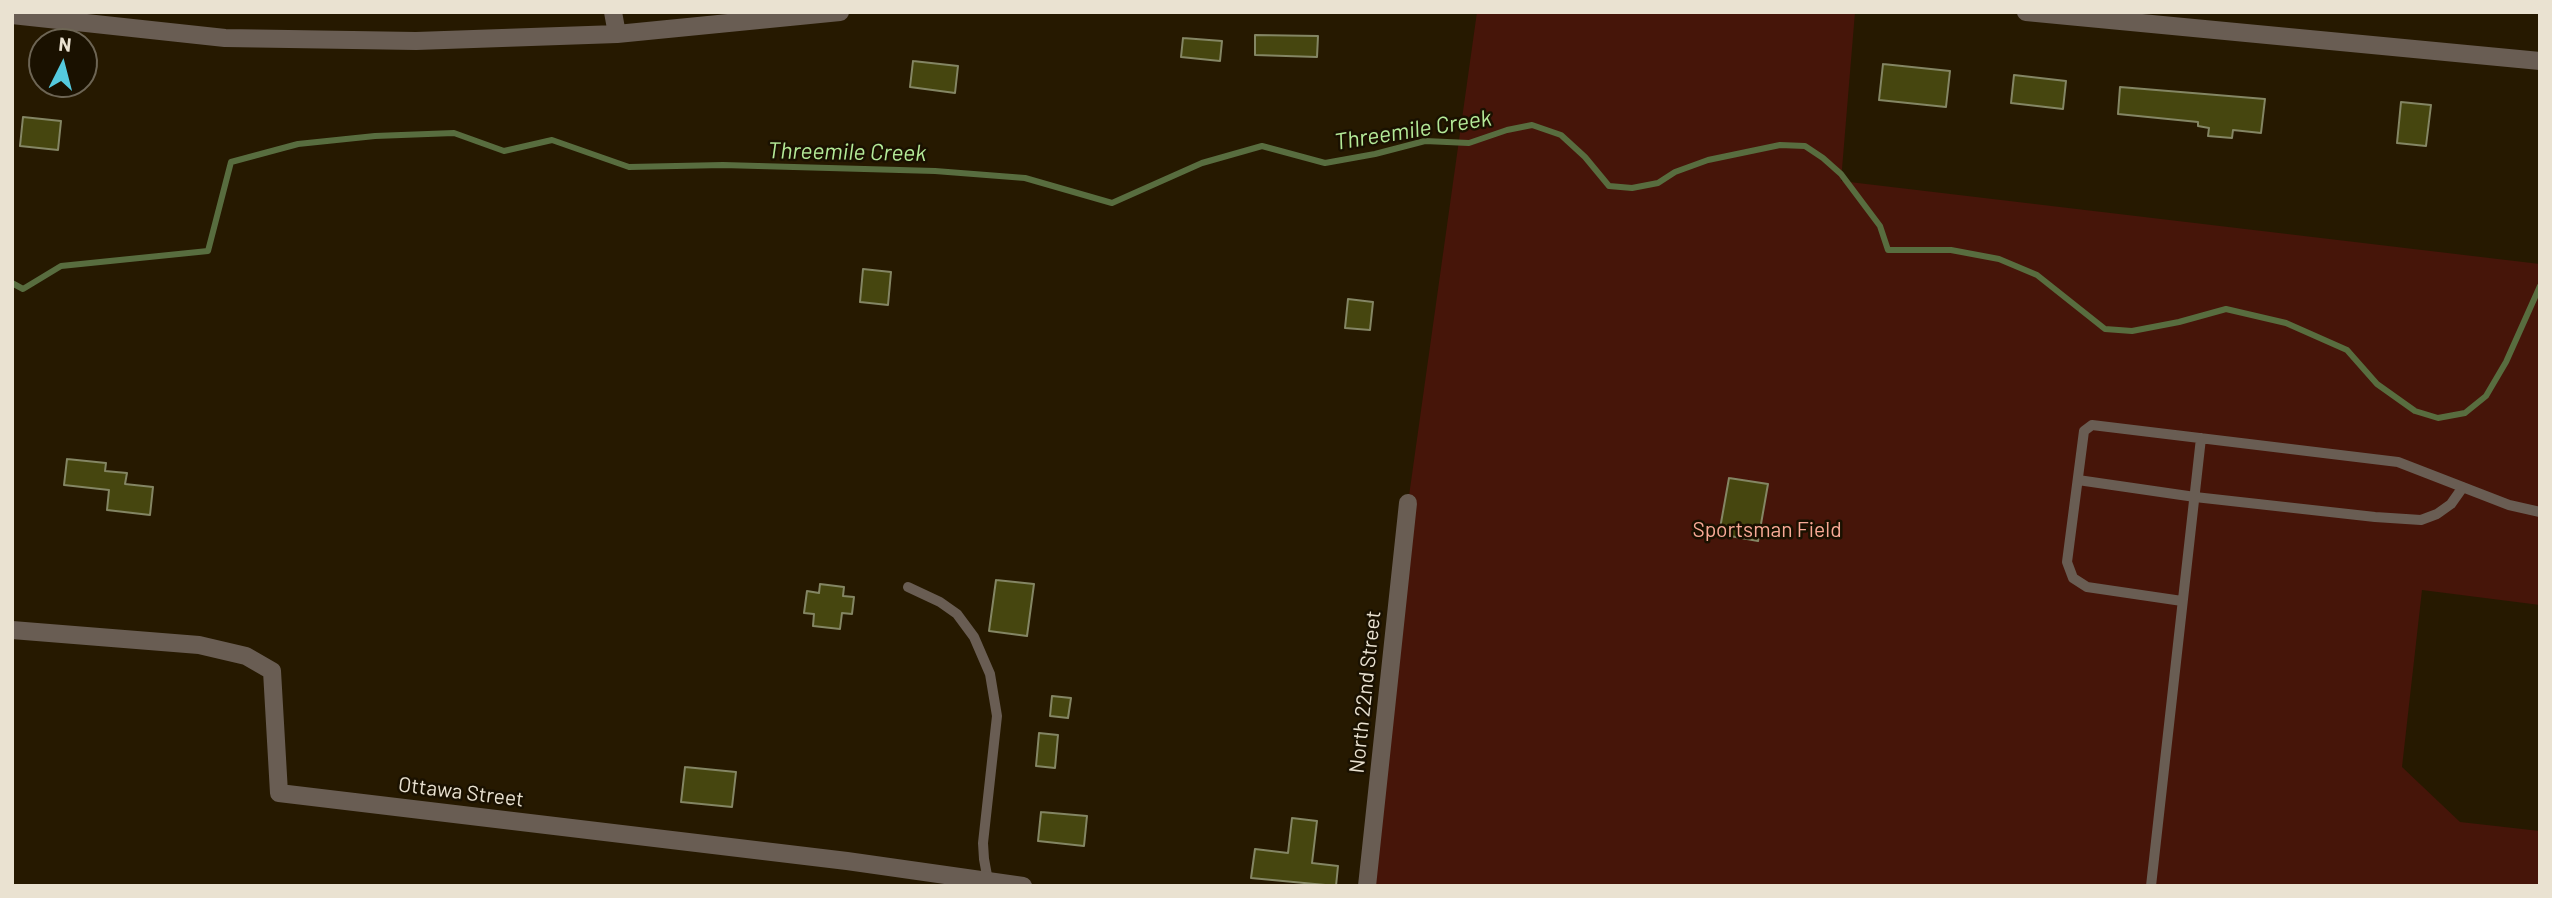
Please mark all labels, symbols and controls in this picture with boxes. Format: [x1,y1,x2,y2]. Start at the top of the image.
north arrow [28,28,98,98]
text: N [58,32,73,56]
water label: Threemile Creek [1332,104,1494,156]
water label: Threemile Creek [767,137,927,167]
park label: Sportsman Field [1692,517,1842,543]
street label: North 22nd Street [1344,609,1386,775]
street label: Ottawa Street [397,772,525,812]

